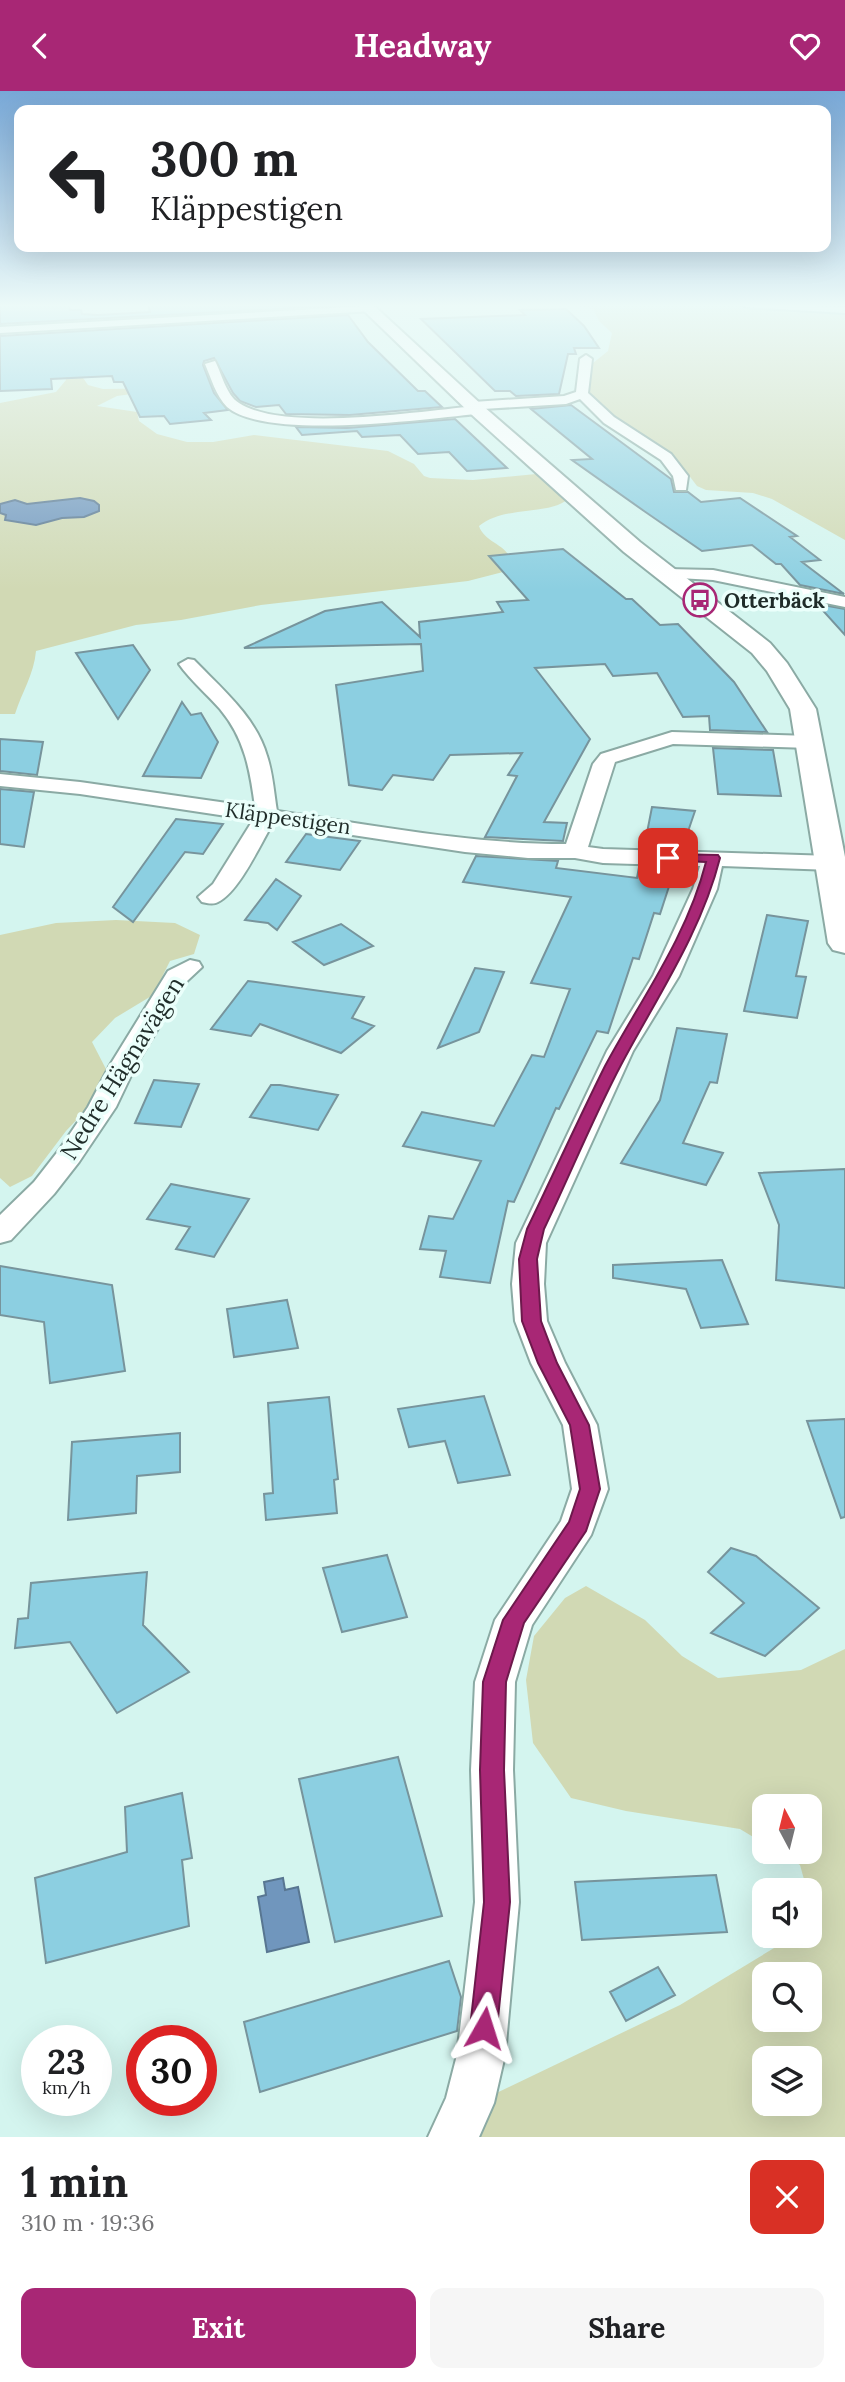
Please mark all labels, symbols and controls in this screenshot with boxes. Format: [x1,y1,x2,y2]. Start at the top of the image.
text: Headway [354,25,491,66]
icon: back [21,27,59,65]
icon: heart [786,27,824,65]
text: 300 m [150,127,298,189]
icon: left [35,133,126,224]
text: Kläppestigen [150,188,343,229]
bus stop icon: Otterbäck [681,581,719,619]
place label: Otterbäck [724,587,826,614]
street label: Kläppestigen [223,796,353,840]
pin [638,828,698,888]
icon: arrive [649,839,687,877]
street label: Nedre Hägnavägen [53,970,191,1166]
north arrow [752,1794,822,1864]
map controls [752,1794,822,2116]
button: sound [752,1878,822,1948]
button: search [752,1962,822,2032]
position arrow [447,1991,521,2065]
speed limit sign: 30 [126,2025,217,2116]
text: 23 [47,2039,86,2084]
button: layers [752,2046,822,2116]
text: km/h [42,2076,91,2099]
text: 1 min [21,2155,128,2209]
button: close [750,2160,824,2234]
text: 310 m · 19:36 [21,2208,154,2237]
button: Exit [21,2288,416,2368]
button: Share [430,2288,824,2368]

